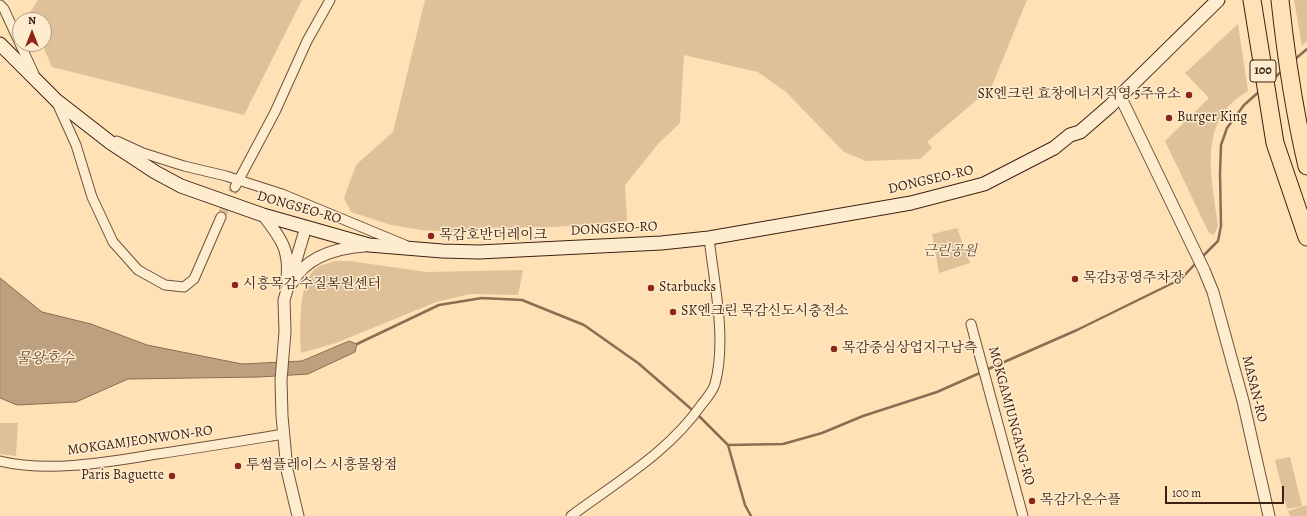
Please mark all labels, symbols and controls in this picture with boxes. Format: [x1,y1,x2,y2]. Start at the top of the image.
north arrow [12,12,52,52]
text: N [28,13,36,28]
road number: 100 [1250,60,1276,82]
place label: SK엔크린 효창에너지직영 5주유소 [977,87,1181,103]
marker: SK엔크린 효창에너지직영 5주유소 [1184,90,1194,100]
place label: Burger King [1177,110,1247,126]
marker: Burger King [1164,113,1174,123]
street label: DONGSEO-RO [887,162,975,198]
street label: DONGSEO-RO [255,188,343,228]
street label: DONGSEO-RO [570,218,658,240]
place label: 목감호반더레이크 [439,228,547,244]
marker: 목감호반더레이크 [426,231,436,241]
park label: 근린공원 [923,244,977,260]
place label: 목감3공영주차장 [1083,271,1183,287]
marker: 목감3공영주차장 [1070,274,1080,284]
place label: 시흥목감 수질복원센터 [243,277,381,293]
marker: 시흥목감 수질복원센터 [230,280,240,290]
place label: Starbucks [659,280,716,296]
marker: Starbucks [646,283,656,293]
place label: SK엔크린 목감신도시충전소 [681,304,849,320]
marker: SK엔크린 목감신도시충전소 [668,307,678,317]
place label: 목감중심상업지구남측 [842,341,977,357]
marker: 목감중심상업지구남측 [829,344,839,354]
street label: MOKGAMJUNGANG-RO [984,345,1038,487]
water label: 물왕호수 [16,350,74,368]
street label: MASAN-RO [1238,354,1270,424]
street label: MOKGAMJEONWON-RO [66,422,214,460]
place label: 투썸플레이스 시흥물왕점 [246,458,398,474]
marker: 투썸플레이스 시흥물왕점 [233,461,243,471]
place label: Paris Baguette [81,468,164,484]
marker: Paris Baguette [167,471,177,481]
scale bar [1167,478,1286,504]
text: 100 m [1172,485,1201,501]
place label: 목감가온수플 [1040,493,1121,509]
marker: 목감가온수플 [1027,496,1037,506]

